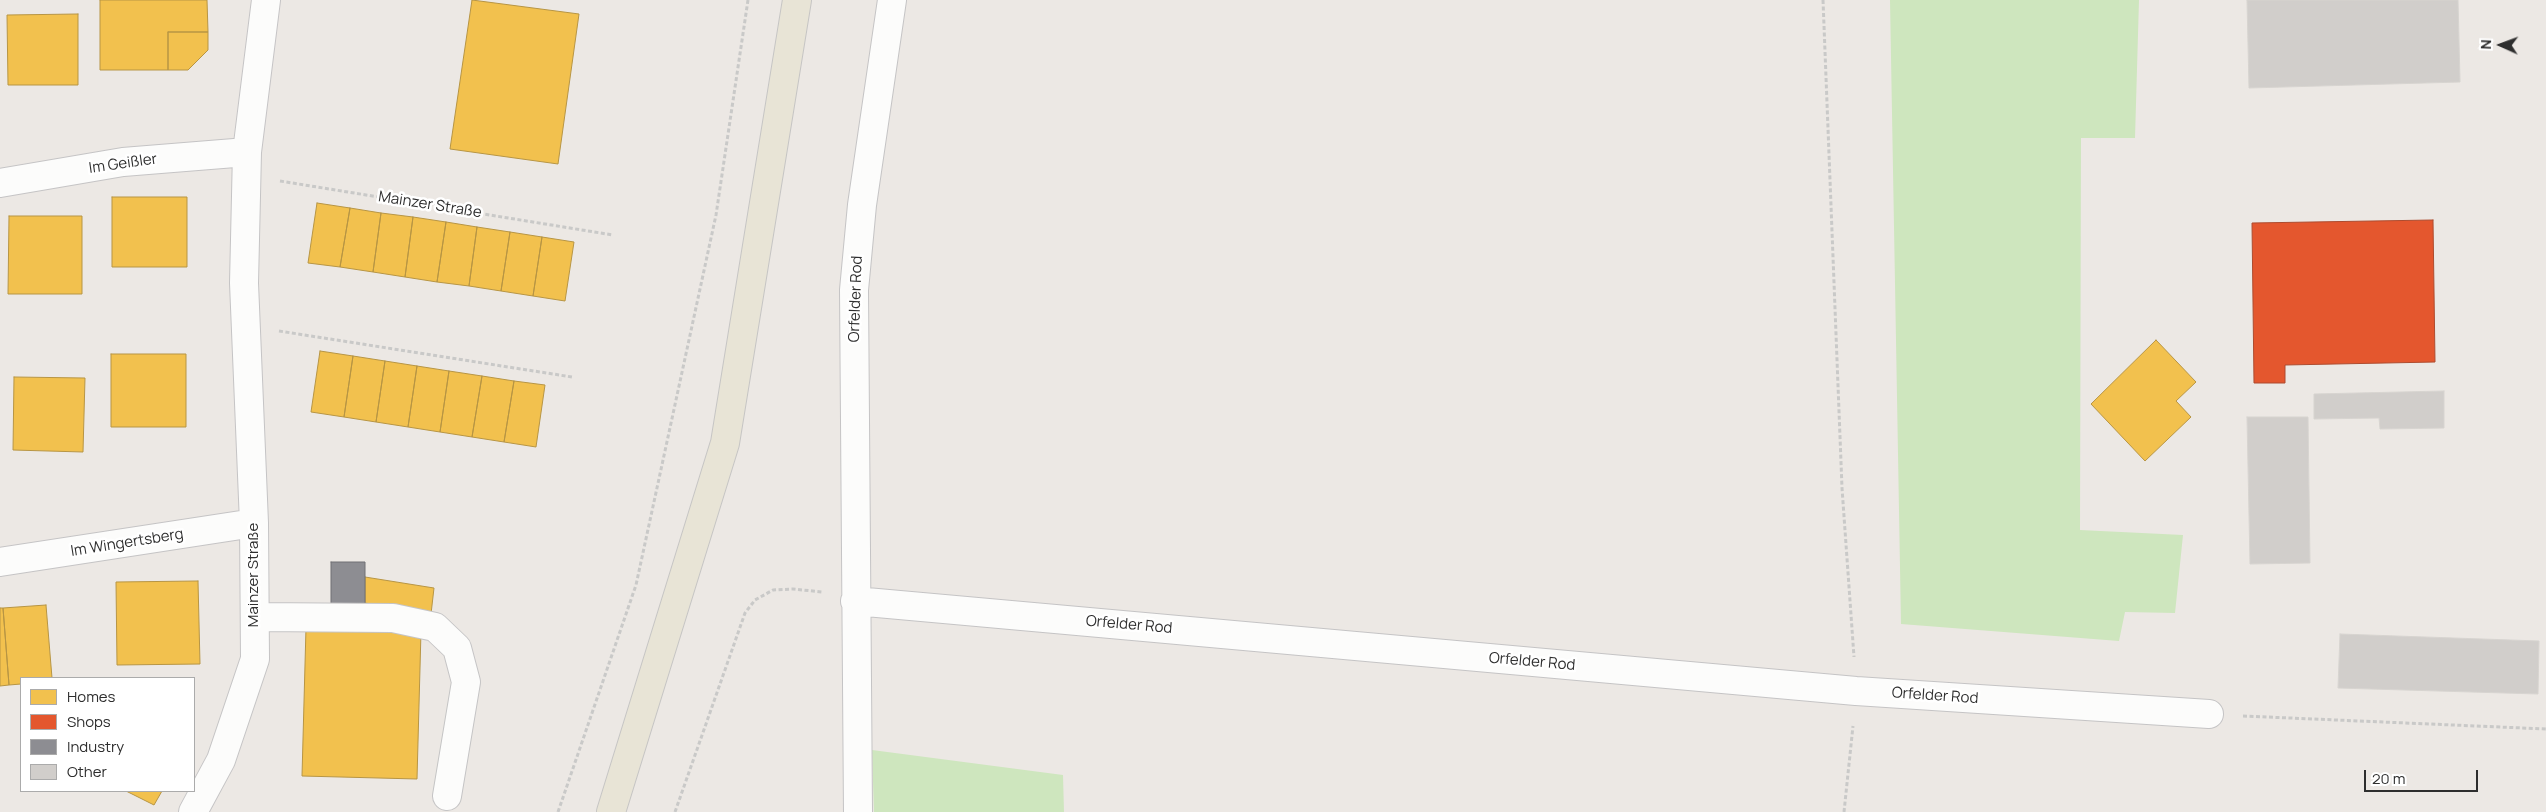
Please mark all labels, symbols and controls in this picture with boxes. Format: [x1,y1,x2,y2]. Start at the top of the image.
north arrow [2476,20,2526,70]
text: N [2476,39,2495,50]
street label: Im Geißler [88,150,158,178]
street label: Mainzer Straße [377,188,483,222]
street label: Orfelder Rod [845,255,867,343]
street label: Mainzer Straße [245,523,263,627]
street label: Im Wingertsberg [69,525,185,561]
street label: Orfelder Rod [1085,612,1173,638]
street label: Orfelder Rod [1488,649,1576,675]
legend [20,677,195,792]
street label: Orfelder Rod [1891,684,1979,708]
text: Homes [67,686,115,707]
text: Shops [67,711,111,732]
text: Industry [67,736,124,757]
scale bar [2366,760,2480,792]
text: Other [67,761,107,782]
text: 20 m [2372,768,2405,789]

